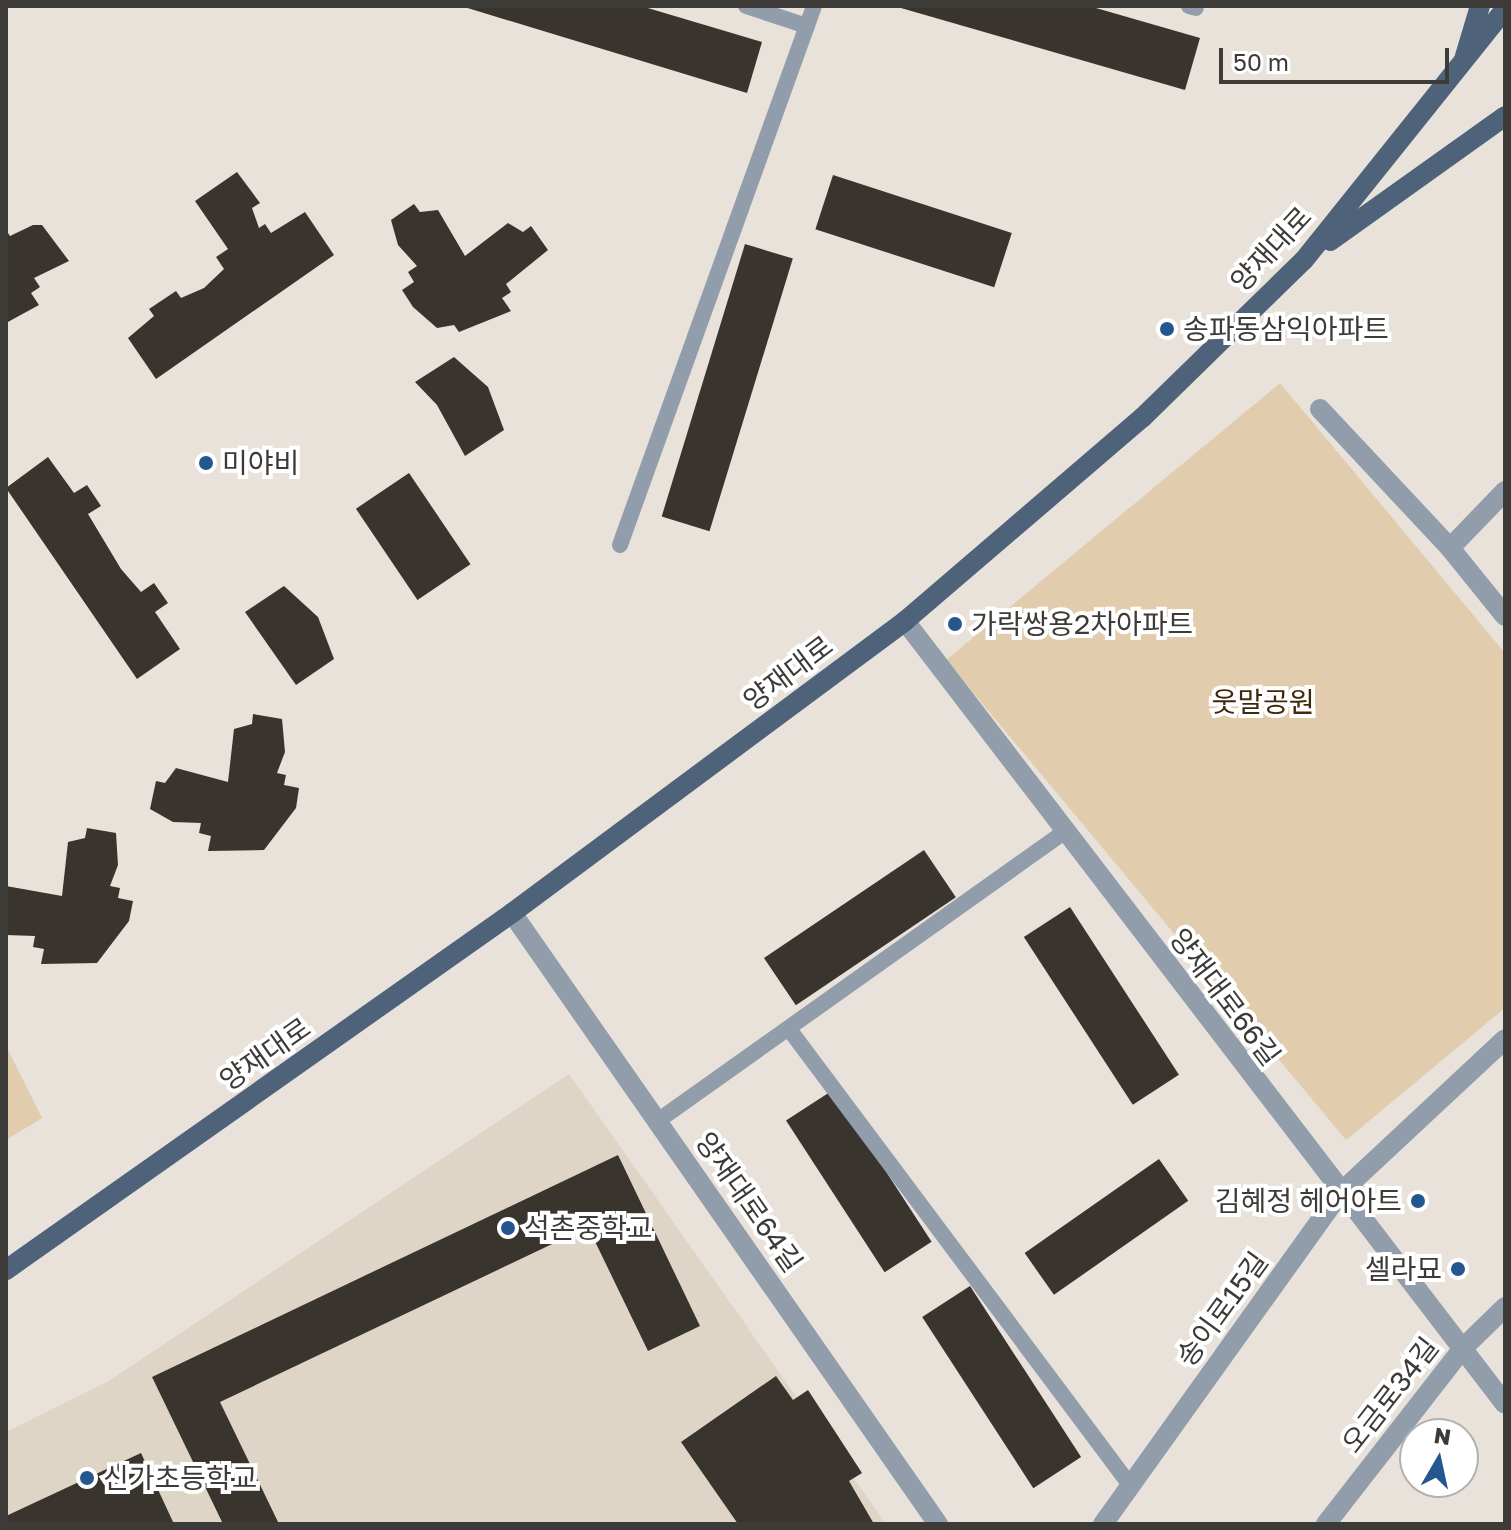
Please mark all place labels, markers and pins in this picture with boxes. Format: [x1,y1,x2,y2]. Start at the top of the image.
place label: 송파동삼익아파트 [1183,312,1389,346]
marker: 송파동삼익아파트 [1158,320,1176,338]
place label: 미야비 [222,446,299,480]
marker: 미야비 [197,454,215,472]
place label: 가락쌍용2차아파트 [971,607,1193,641]
marker: 가락쌍용2차아파트 [946,615,964,633]
place label: 김혜정 헤어아트 [1215,1184,1402,1218]
marker: 김혜정 헤어아트 [1409,1192,1427,1210]
place label: 석촌중학교 [524,1211,653,1245]
marker: 석촌중학교 [499,1219,517,1237]
place label: 셀라묘 [1365,1252,1442,1286]
marker: 셀라묘 [1449,1260,1467,1278]
place label: 신가초등학교 [103,1461,258,1495]
marker: 신가초등학교 [78,1469,96,1487]

